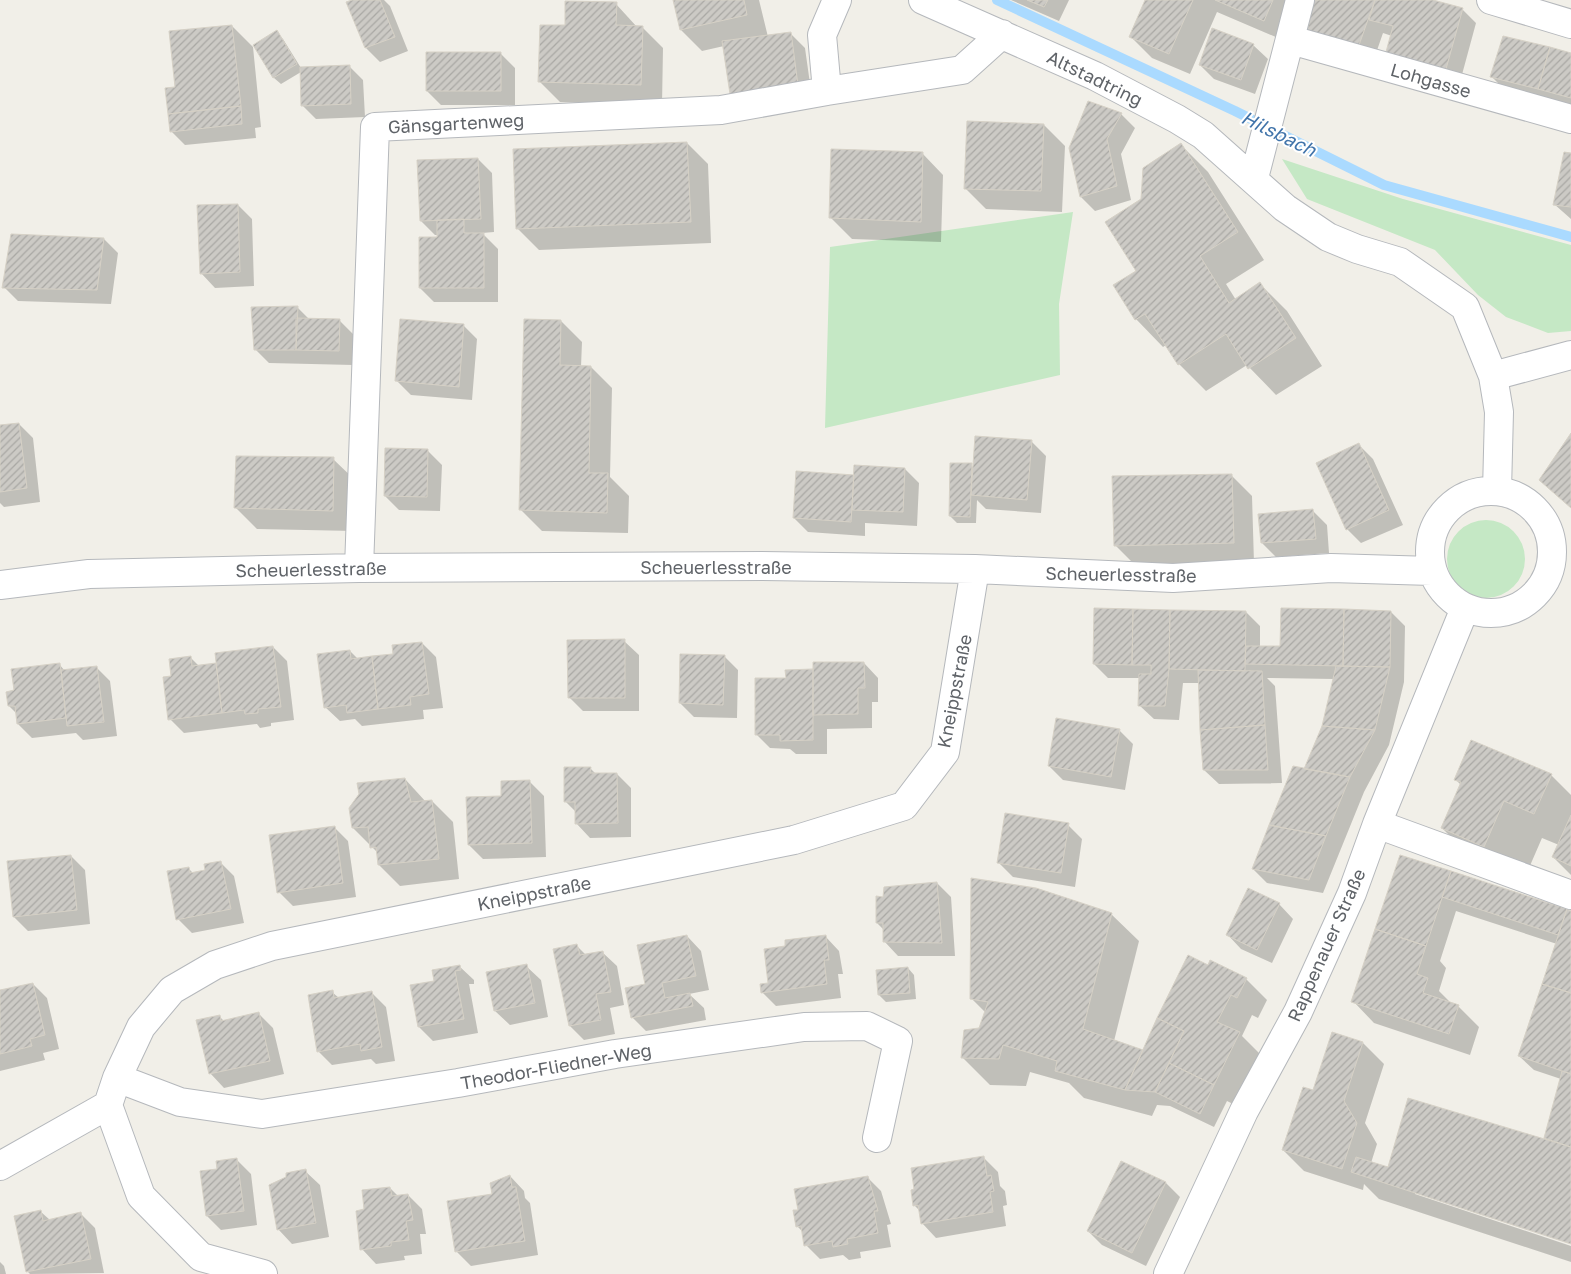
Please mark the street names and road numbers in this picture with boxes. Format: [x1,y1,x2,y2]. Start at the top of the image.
street label: Altstadtring [1044,45,1146,111]
street label: Lohgasse [1388,58,1474,102]
street label: Gänsgartenweg [387,108,525,138]
street label: Scheuerlesstraße [640,556,792,578]
street label: Scheuerlesstraße [235,557,387,581]
street label: Scheuerlesstraße [1045,562,1197,586]
street label: Kneippstraße [932,632,976,750]
street label: Rappenauer Straße [1282,865,1370,1025]
street label: Kneippstraße [475,871,593,915]
street label: Theodor-Fliedner-Weg [459,1038,653,1094]

